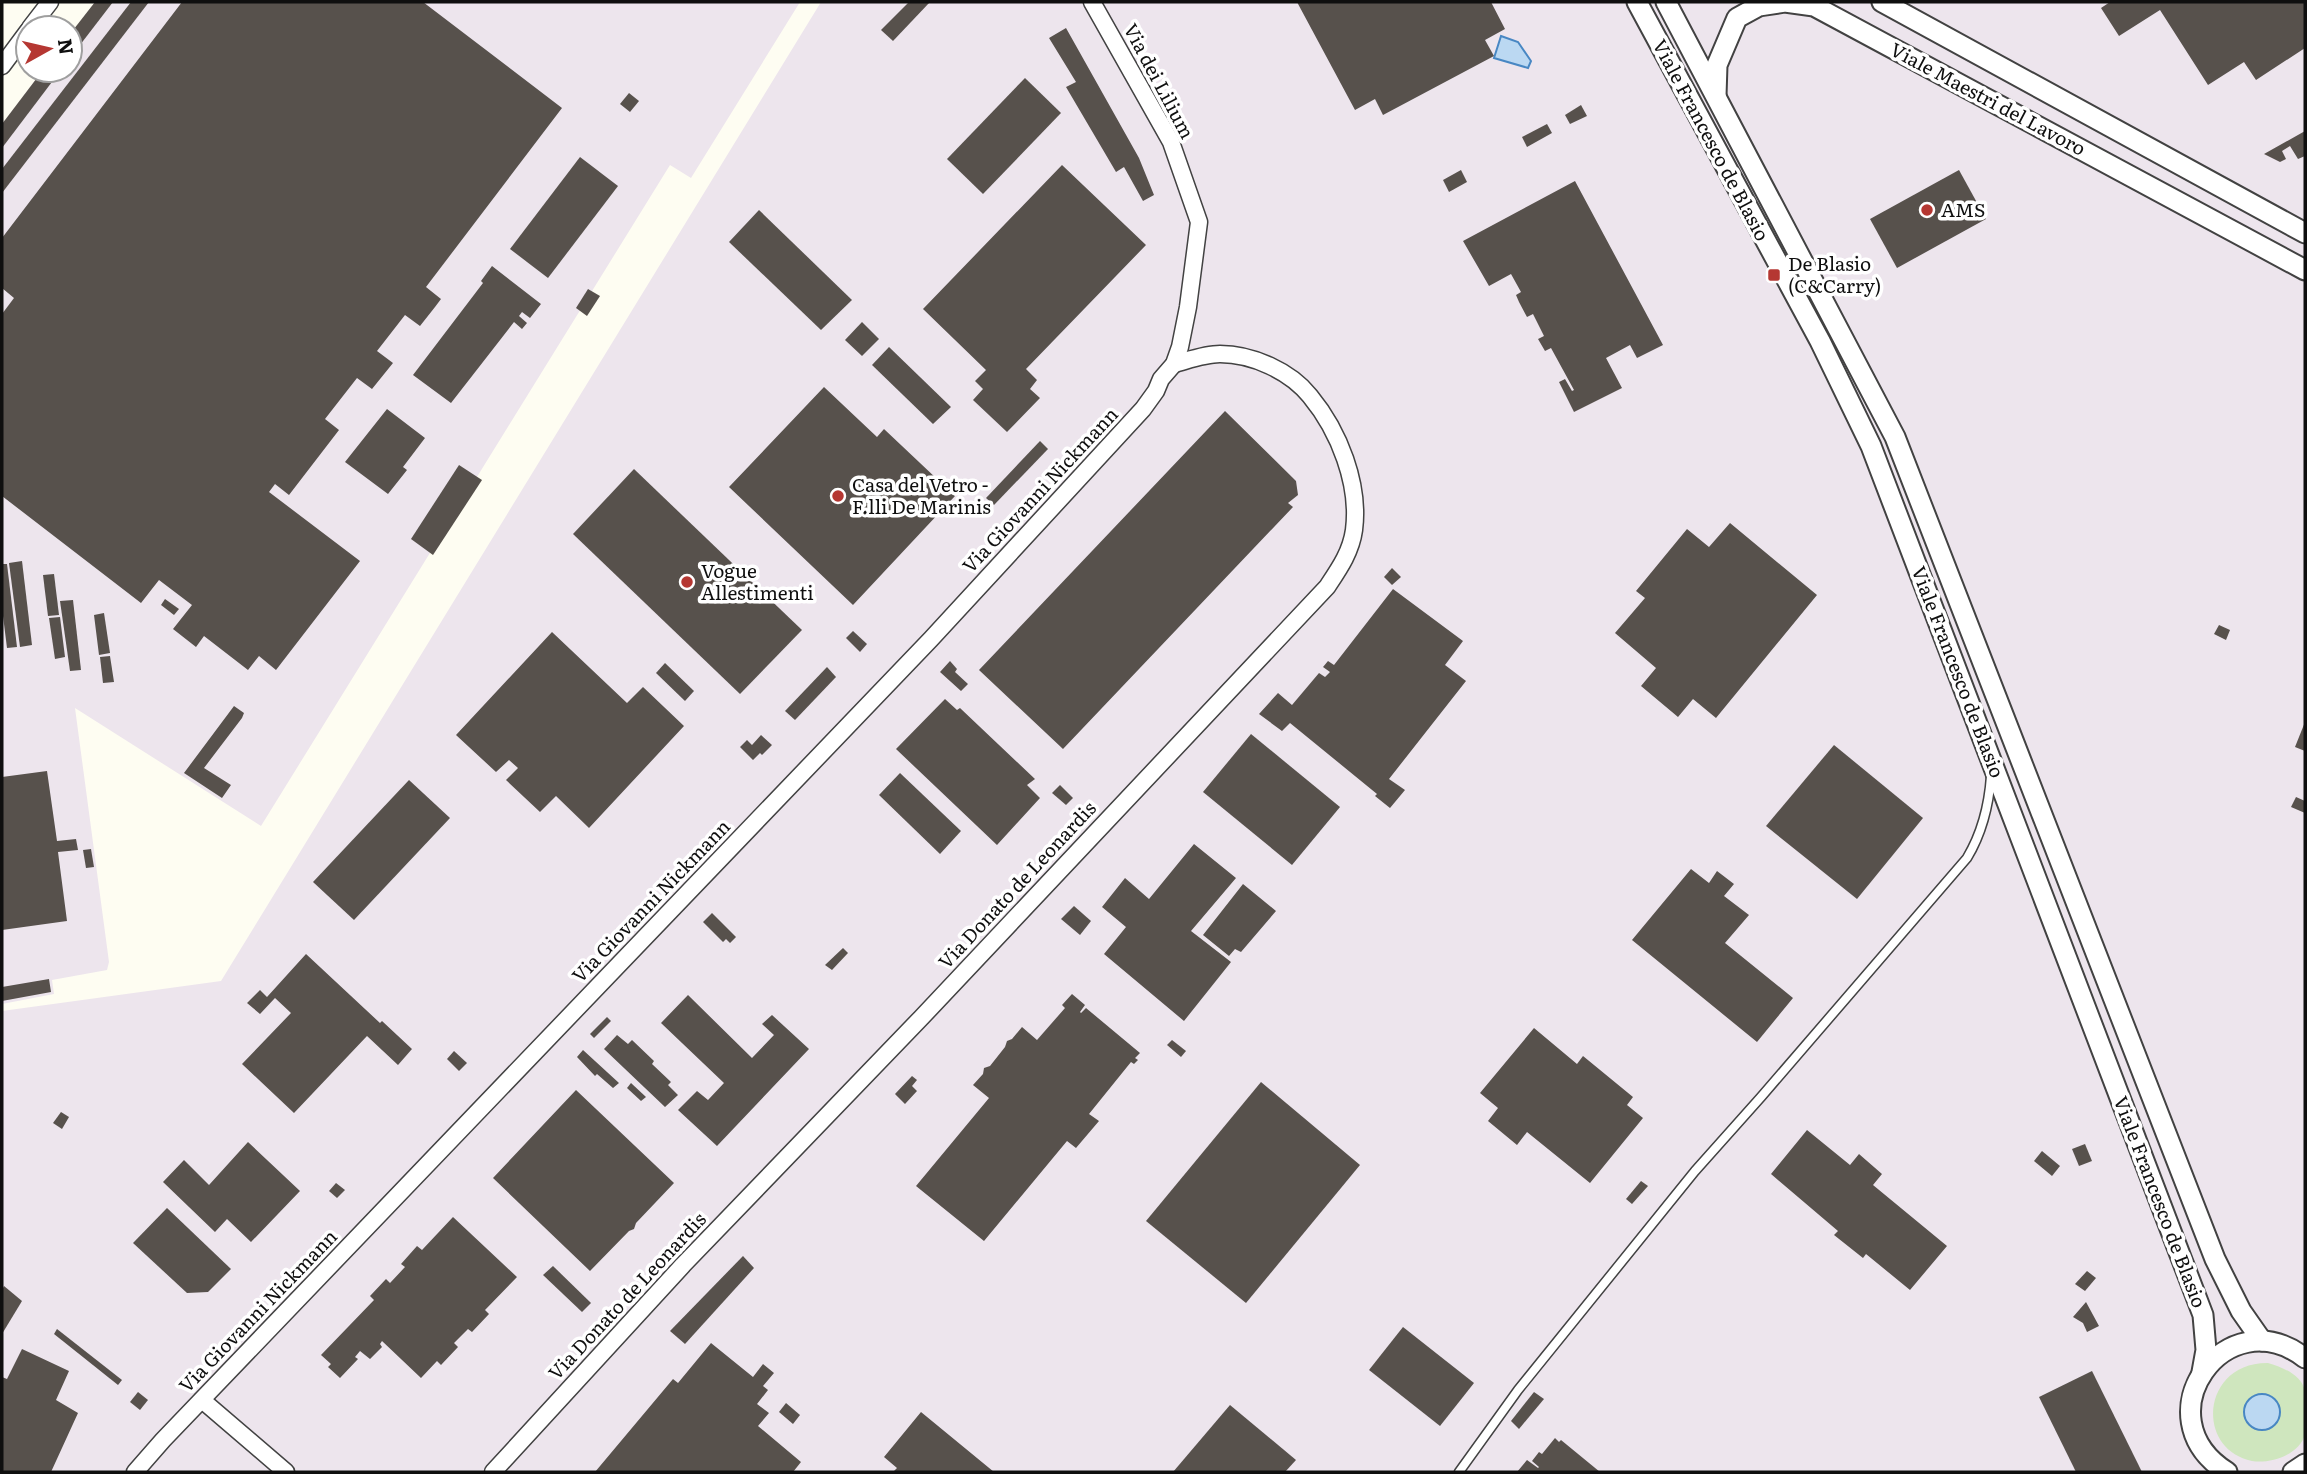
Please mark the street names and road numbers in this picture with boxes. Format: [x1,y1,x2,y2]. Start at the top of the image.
street label: Via dei Lilium [1118,18,1202,143]
street label: Viale Francesco de Blasio [1647,34,1777,245]
street label: Viale Maestri del Lavoro [1886,35,2091,162]
street label: Via Giovanni Nickmann [955,400,1124,578]
street label: Viale Francesco de Blasio [1906,562,2012,782]
street label: Via Donato de Leonardis [931,794,1102,974]
street label: Via Giovanni Nickmann [565,812,736,988]
street label: Viale Francesco de Blasio [2108,1092,2214,1312]
street label: Via Donato de Leonardis [541,1205,712,1385]
street label: Via Giovanni Nickmann [172,1222,343,1398]

